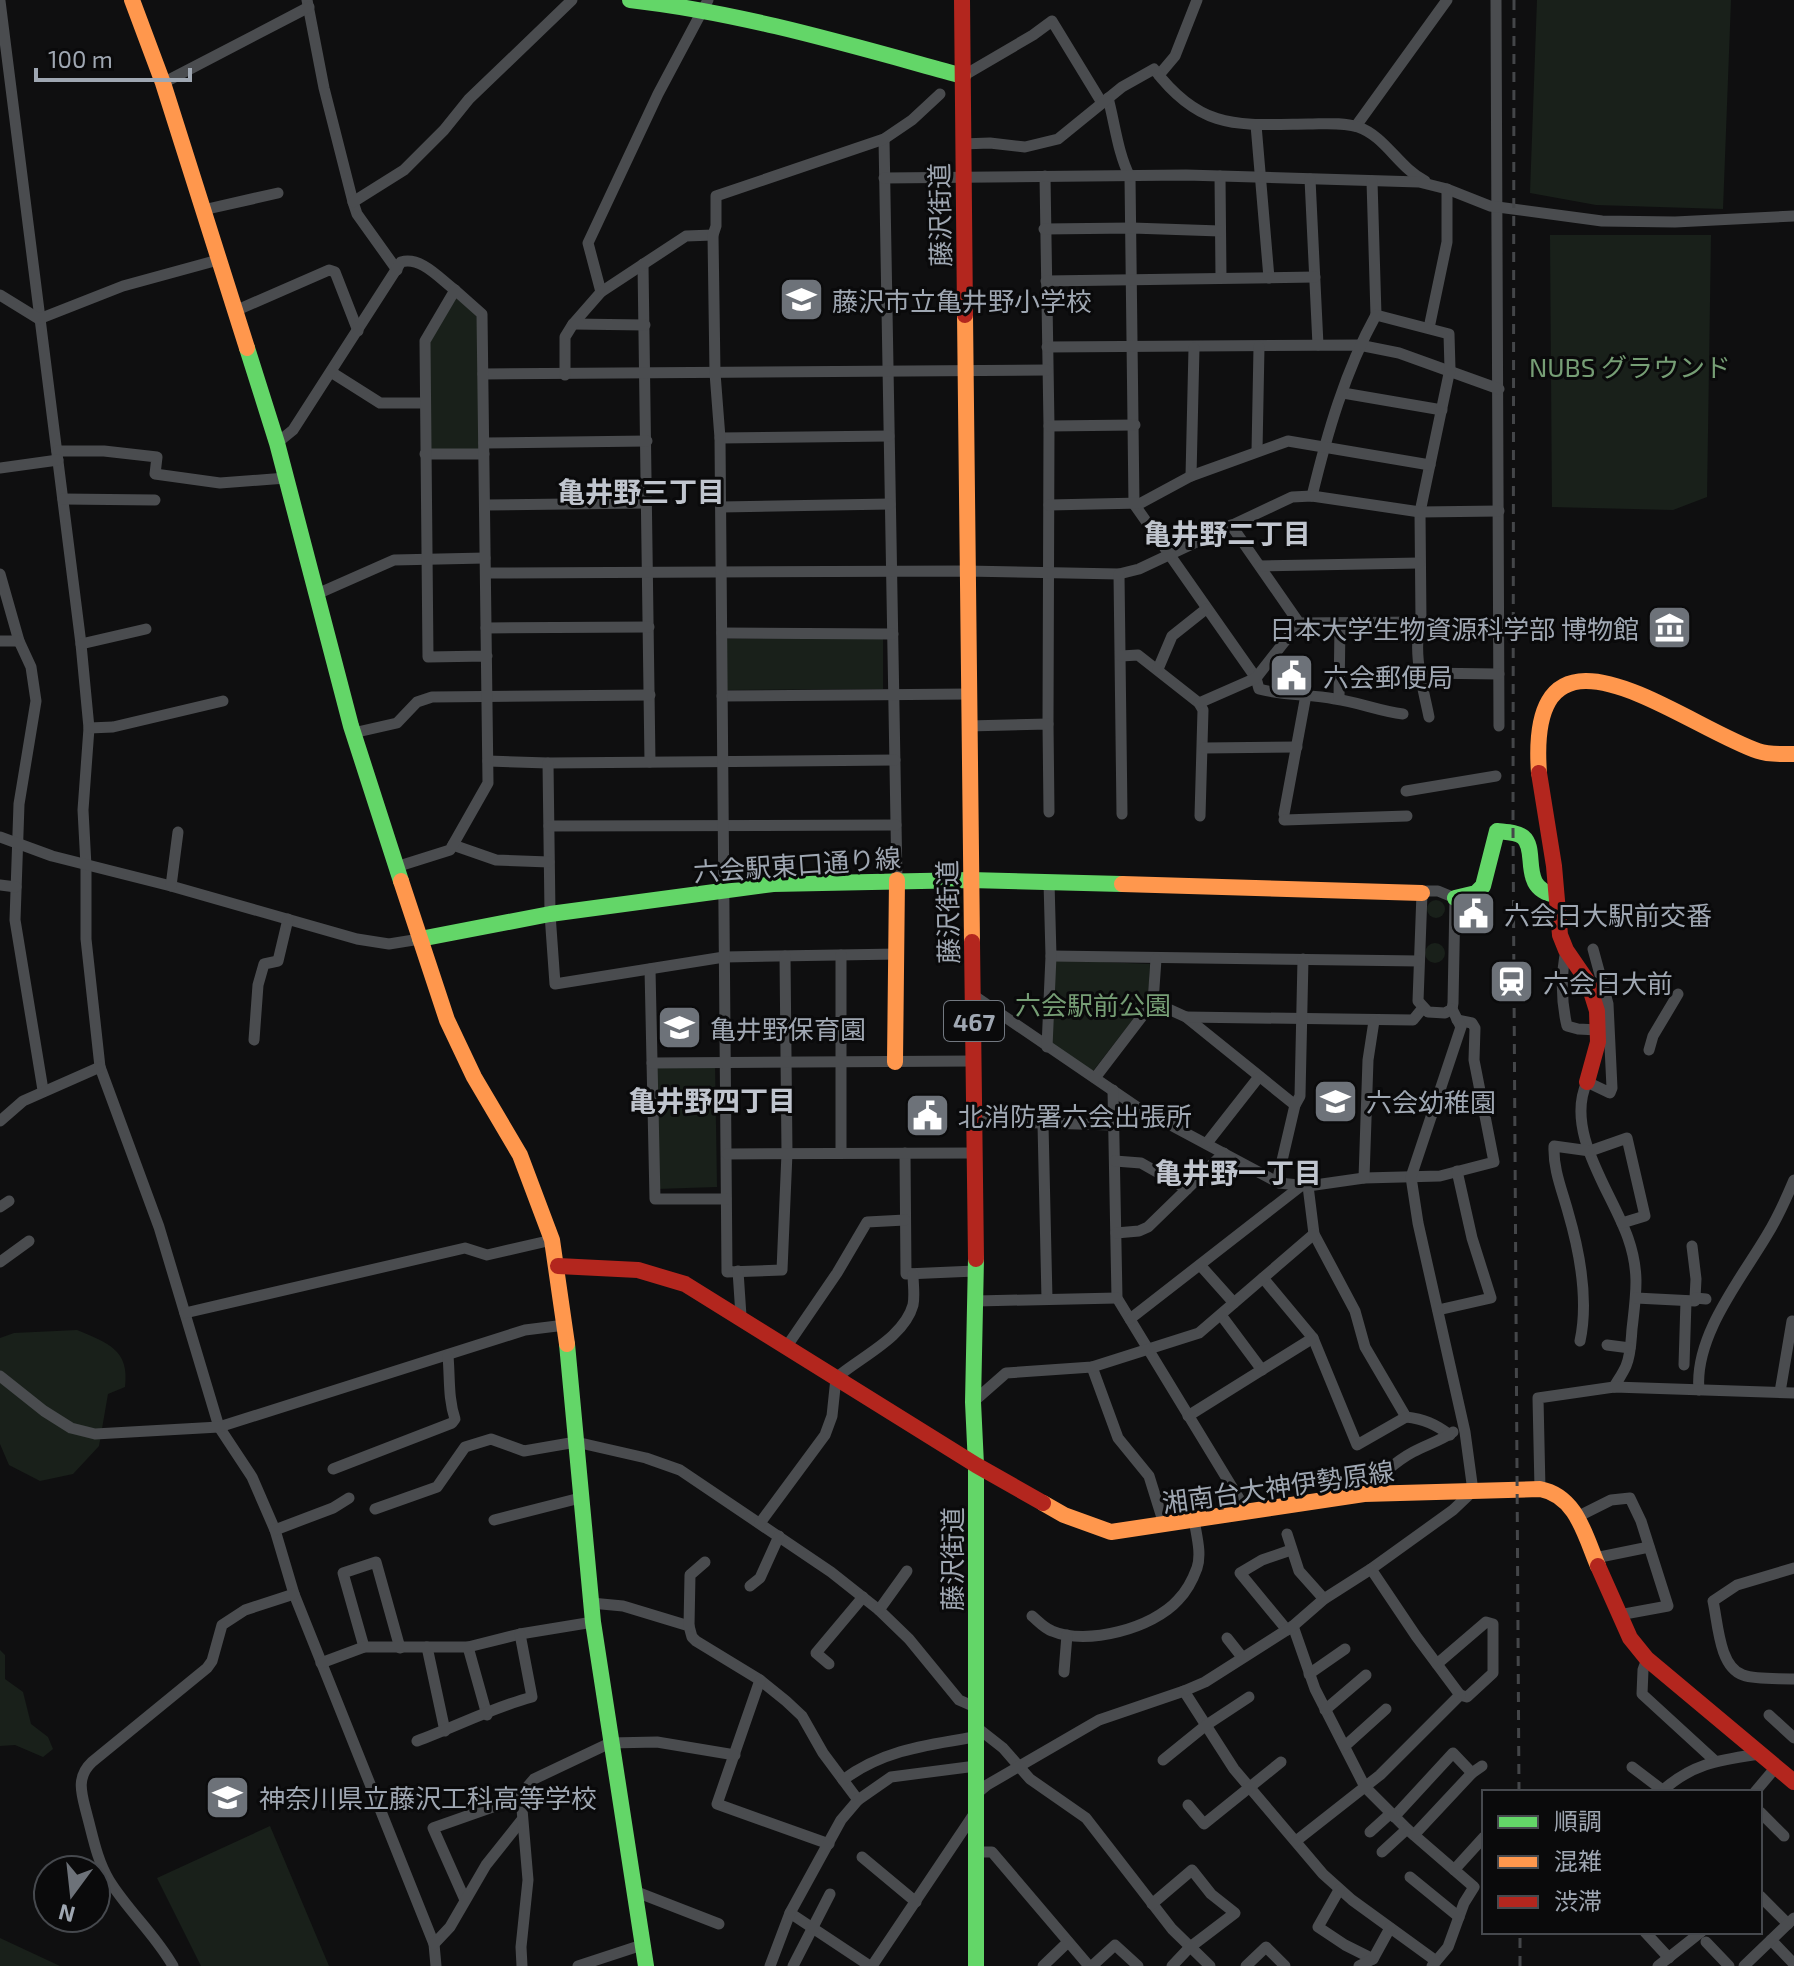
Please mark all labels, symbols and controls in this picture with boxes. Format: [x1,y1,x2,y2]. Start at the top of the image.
scale bar [36,32,190,82]
text: 100 m [48,44,113,73]
street label: 藤沢街道 [923,163,955,267]
school or university icon: 藤沢市立亀井野小学校 [777,276,825,324]
place label: 藤沢市立亀井野小学校 [832,285,1092,316]
park label: NUBS グラウンド [1529,351,1731,382]
district label: 亀井野三丁目 [557,474,725,508]
district label: 亀井野二丁目 [1143,516,1311,550]
museum icon: 日本大学生物資源科学部 博物館 [1646,604,1694,652]
place label: 日本大学生物資源科学部 博物館 [1269,613,1639,644]
public building icon: 六会郵便局 [1268,652,1316,700]
place label: 六会郵便局 [1323,661,1453,692]
street label: 六会駅東口通り線 [692,841,902,887]
street label: 藤沢街道 [931,860,963,964]
public building icon: 六会日大駅前交番 [1449,890,1497,938]
place label: 六会日大駅前交番 [1504,899,1712,930]
station icon: 六会日大前 [1488,958,1536,1006]
place label: 六会日大前 [1543,967,1673,998]
park label: 六会駅前公園 [1015,989,1171,1020]
road number: 467 [944,1001,1004,1041]
school or university icon: 亀井野保育園 [655,1004,703,1052]
place label: 亀井野保育園 [710,1013,866,1044]
school or university icon: 六会幼稚園 [1311,1077,1359,1125]
district label: 亀井野四丁目 [628,1083,796,1117]
place label: 六会幼稚園 [1366,1086,1496,1117]
public building icon: 北消防署六会出張所 [903,1091,951,1139]
place label: 北消防署六会出張所 [958,1100,1192,1131]
district label: 亀井野一丁目 [1154,1155,1322,1189]
street label: 湘南台大神伊勢原線 [1160,1454,1396,1518]
street label: 藤沢街道 [936,1507,967,1611]
school or university icon: 神奈川県立藤沢工科高等学校 [204,1773,252,1821]
place label: 神奈川県立藤沢工科高等学校 [259,1782,597,1813]
legend [1482,1790,1762,1934]
text: 順調 [1554,1806,1602,1835]
text: 混雑 [1554,1846,1602,1875]
north arrow [32,1854,112,1934]
text: 渋滞 [1554,1886,1602,1915]
text: N [56,1900,78,1929]

